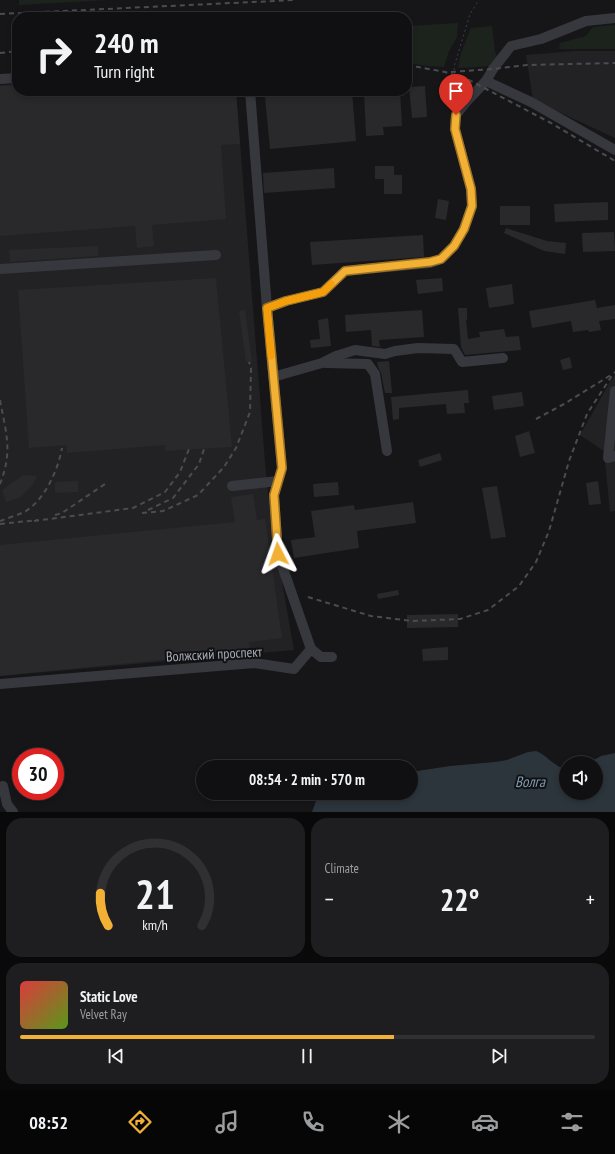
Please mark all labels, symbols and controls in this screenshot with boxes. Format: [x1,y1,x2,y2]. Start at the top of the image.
text: 240 m [94,24,158,61]
icon: right [28,28,80,80]
text: Turn right [94,60,154,83]
pin [439,74,473,115]
icon: arrive [445,80,467,102]
position arrow [257,533,299,575]
street label: Волжский проспект [165,642,263,666]
speed limit sign: 30 [12,748,64,800]
map controls [559,756,603,800]
button: sound [559,756,603,800]
text: 08:54 · 2 min · 570 m [249,770,365,789]
water label: Волга [515,772,546,791]
text: Climate [325,860,359,877]
text: 21 [135,866,175,919]
text: 22° [440,880,480,919]
text: − [325,885,334,913]
text: + [586,885,595,913]
text: km/h [143,914,168,933]
text: Static Love [80,987,138,1006]
text: Velvet Ray [80,1006,127,1023]
icon: previous [105,1045,127,1067]
icon: pause [296,1045,318,1067]
icon: next [488,1045,510,1067]
icon: directions [126,1108,154,1136]
icon: music [213,1108,241,1136]
icon: phone [299,1108,327,1136]
icon: climate [385,1108,413,1136]
icon: car [471,1108,499,1136]
icon: filters [558,1108,586,1136]
text: 08:52 [29,1111,68,1134]

